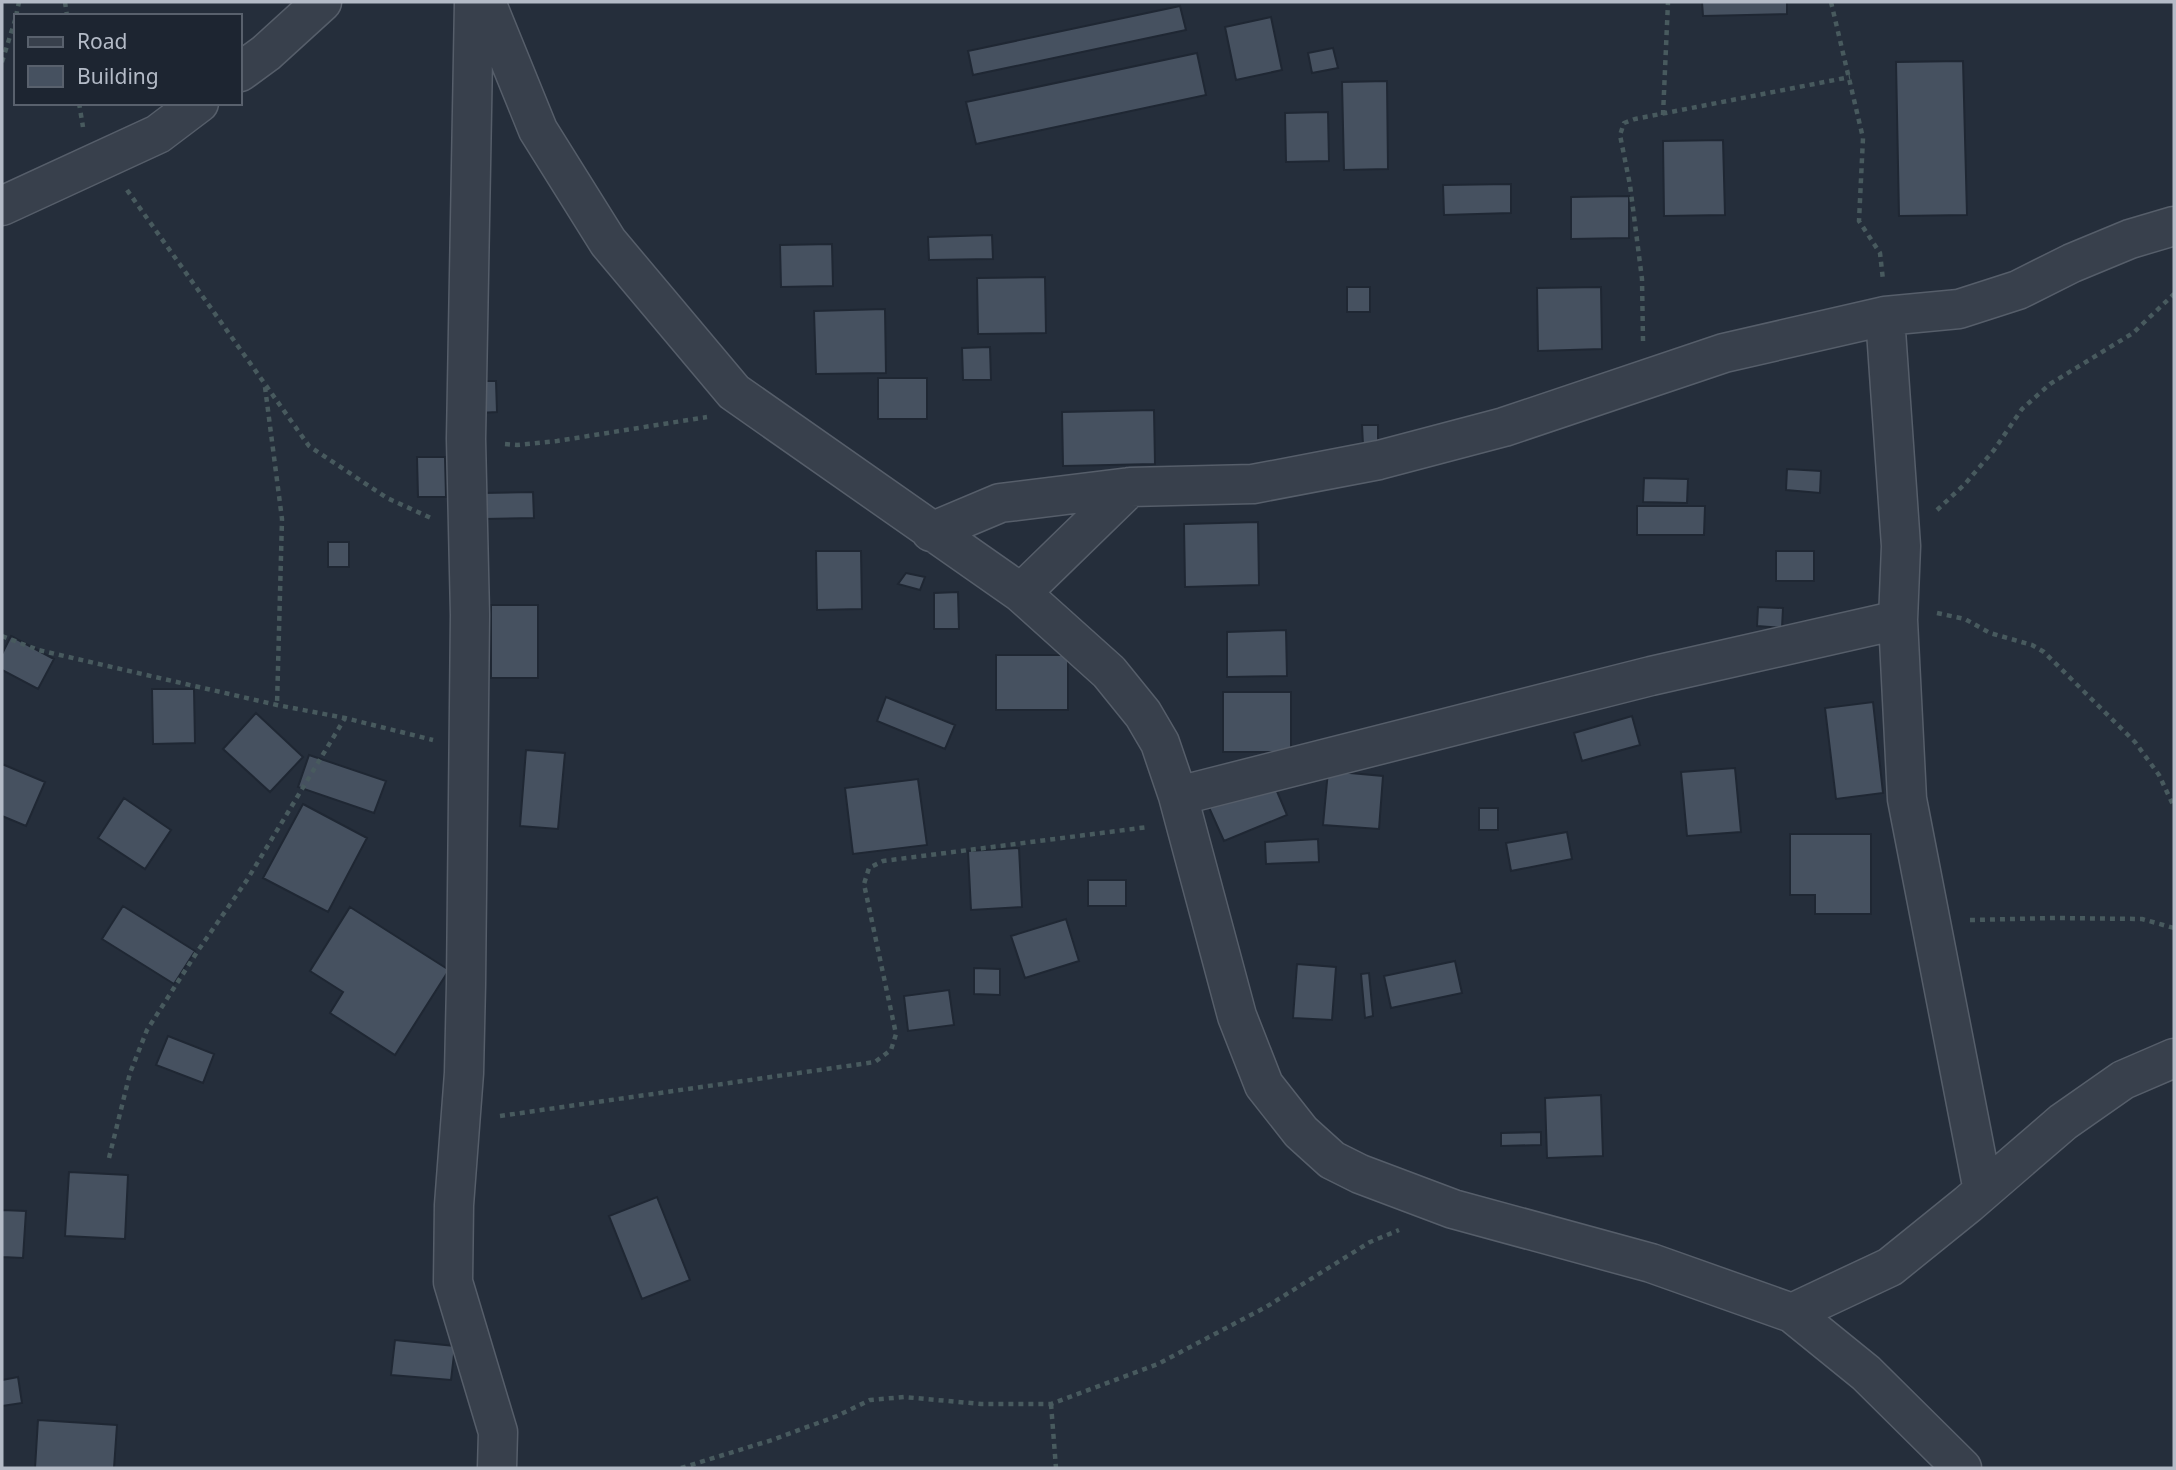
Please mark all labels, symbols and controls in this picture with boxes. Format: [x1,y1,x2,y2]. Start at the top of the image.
legend [14,14,242,105]
text: Road [77,27,127,55]
text: Building [77,62,159,90]

